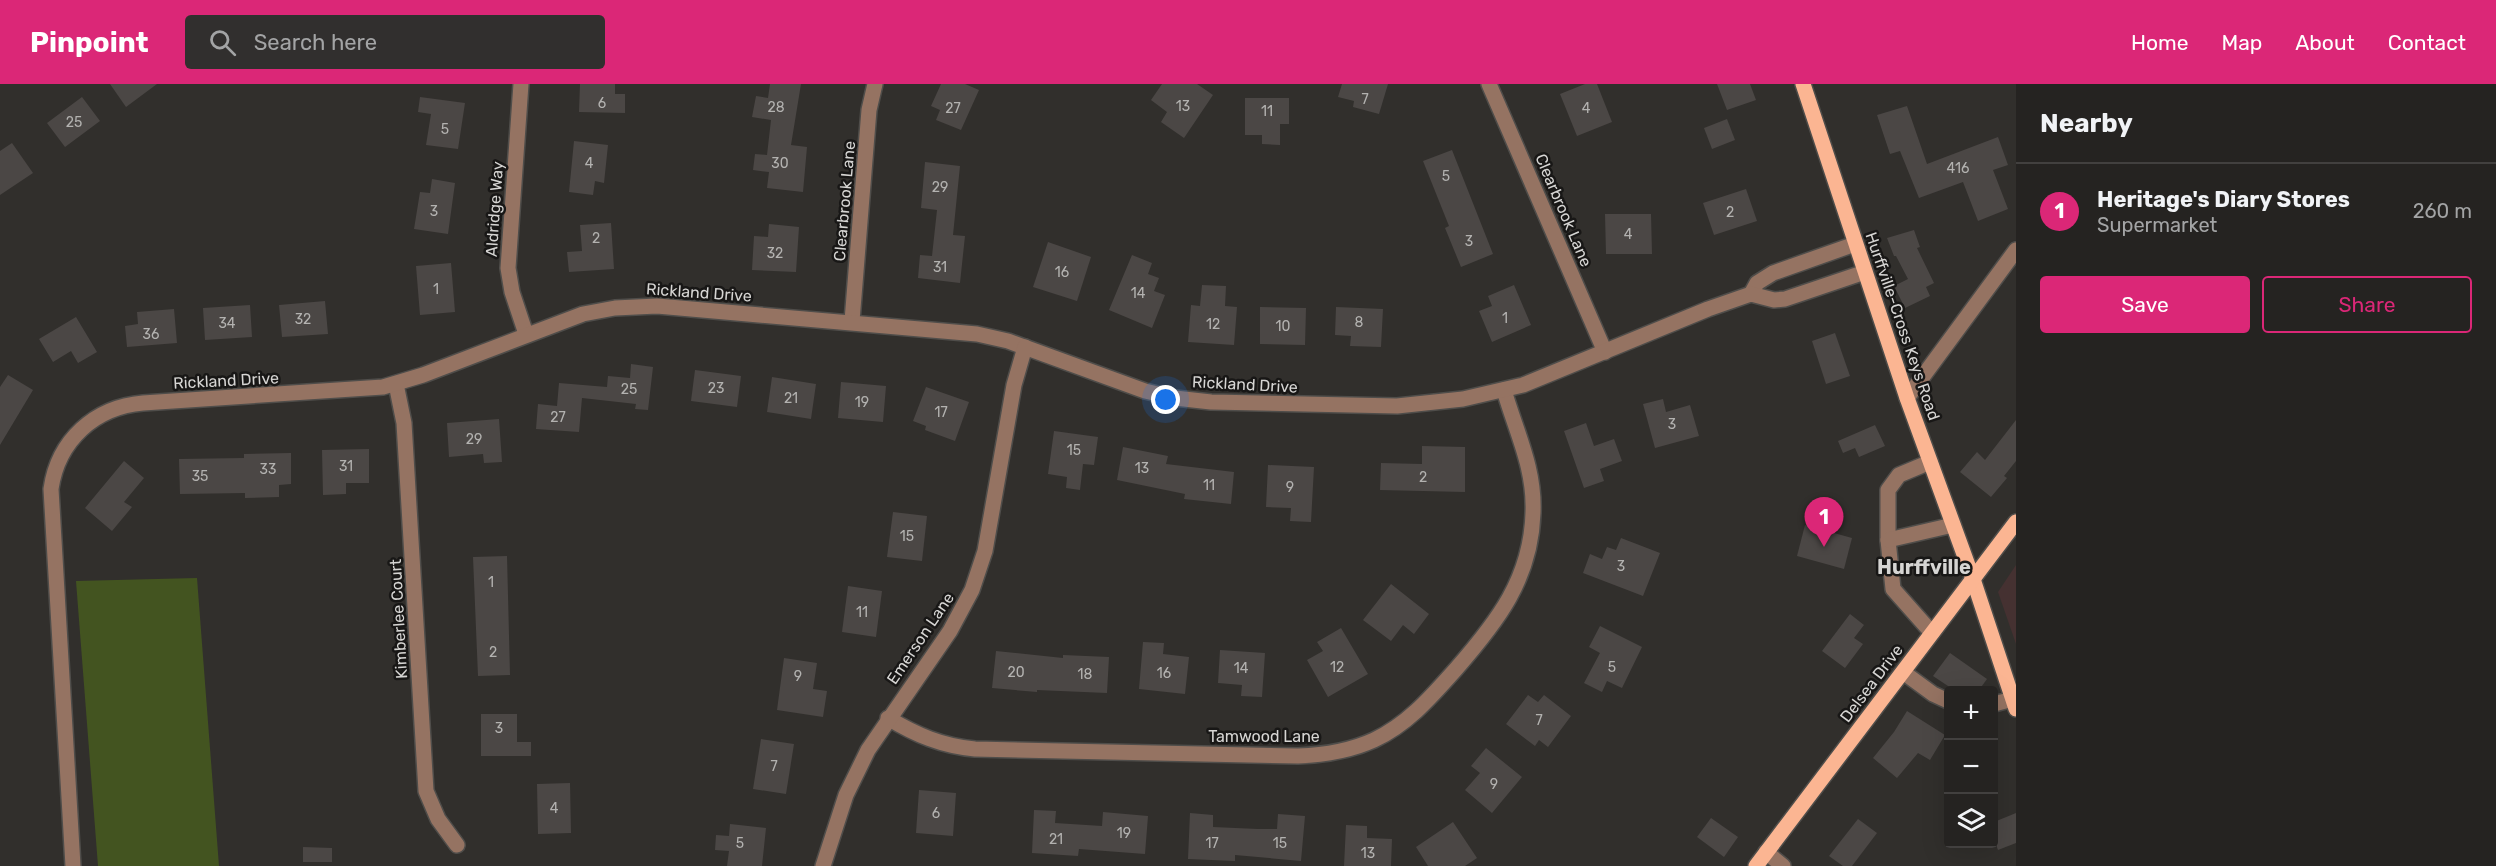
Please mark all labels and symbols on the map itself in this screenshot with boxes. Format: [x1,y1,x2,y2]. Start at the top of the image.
house number: 7 [1361,91,1369,108]
house number: 6 [598,95,606,112]
house number: 13 [1176,98,1190,115]
house number: 28 [767,99,785,116]
house number: 27 [945,100,961,117]
house number: 4 [1582,100,1591,117]
house number: 11 [1261,103,1273,120]
house number: 25 [66,114,82,131]
house number: 5 [441,121,449,138]
street label: Clearbrook Lane [830,140,859,262]
street label: Clearbrook Lane [1531,151,1596,270]
house number: 4 [585,155,594,172]
house number: 30 [771,155,789,172]
street label: Aldridge Way [482,160,507,257]
house number: 416 [1947,160,1969,177]
house number: 5 [1442,168,1450,185]
house number: 29 [932,179,948,196]
house number: 3 [430,203,438,220]
house number: 2 [1726,204,1734,221]
house number: 4 [1624,226,1633,243]
house number: 2 [592,230,600,247]
street label: Hurffville-Cross Keys Road [1861,230,1944,423]
house number: 3 [1465,233,1473,250]
house number: 32 [767,245,783,262]
house number: 31 [933,259,947,276]
house number: 16 [1055,264,1069,281]
street label: Rickland Drive [646,279,752,306]
house number: 1 [433,281,439,298]
house number: 14 [1131,285,1146,302]
house number: 1 [1502,310,1508,327]
house number: 32 [295,311,311,328]
house number: 8 [1355,314,1364,331]
house number: 34 [218,315,236,332]
house number: 12 [1206,316,1220,333]
house number: 10 [1276,318,1291,335]
house number: 36 [143,326,159,343]
street label: Rickland Drive [173,368,279,393]
street label: Rickland Drive [1192,372,1298,397]
house number: 23 [708,380,724,397]
house number: 25 [621,381,637,398]
your location [1151,385,1180,414]
house number: 21 [784,390,798,407]
house number: 19 [855,394,869,411]
house number: 17 [934,404,948,421]
house number: 27 [550,409,566,426]
house number: 3 [1668,416,1676,433]
house number: 29 [466,431,482,448]
house number: 15 [1067,442,1081,459]
house number: 31 [339,458,353,475]
house number: 13 [1135,460,1149,477]
house number: 33 [260,461,276,478]
house number: 35 [192,468,208,485]
house number: 2 [1419,469,1427,486]
house number: 11 [1203,477,1215,494]
house number: 9 [1286,479,1294,496]
pin: 1 [1804,498,1844,547]
house number: 15 [900,528,914,545]
district label: Hurffville [1877,555,1971,579]
house number: 3 [1617,558,1625,575]
street label: Kimberlee Court [386,559,411,679]
house number: 1 [488,574,494,591]
street label: Emerson Lane [883,589,958,688]
house number: 11 [856,604,868,621]
street label: Delsea Drive [1836,641,1907,726]
house number: 2 [489,644,497,661]
house number: 12 [1330,659,1344,676]
house number: 5 [1608,659,1616,676]
house number: 14 [1234,660,1249,677]
house number: 20 [1007,664,1025,681]
house number: 16 [1157,665,1171,682]
house number: 18 [1078,666,1093,683]
house number: 9 [794,668,802,685]
house number: 7 [1535,712,1543,729]
house number: 3 [495,720,503,737]
street label: Tamwood Lane [1208,727,1320,746]
house number: 7 [770,758,778,775]
house number: 9 [1490,776,1498,793]
house number: 4 [550,800,559,817]
house number: 6 [932,805,940,822]
house number: 19 [1117,825,1131,842]
house number: 21 [1049,831,1063,848]
house number: 5 [736,835,744,852]
house number: 17 [1205,835,1219,852]
house number: 15 [1273,835,1287,852]
house number: 13 [1361,845,1375,862]

